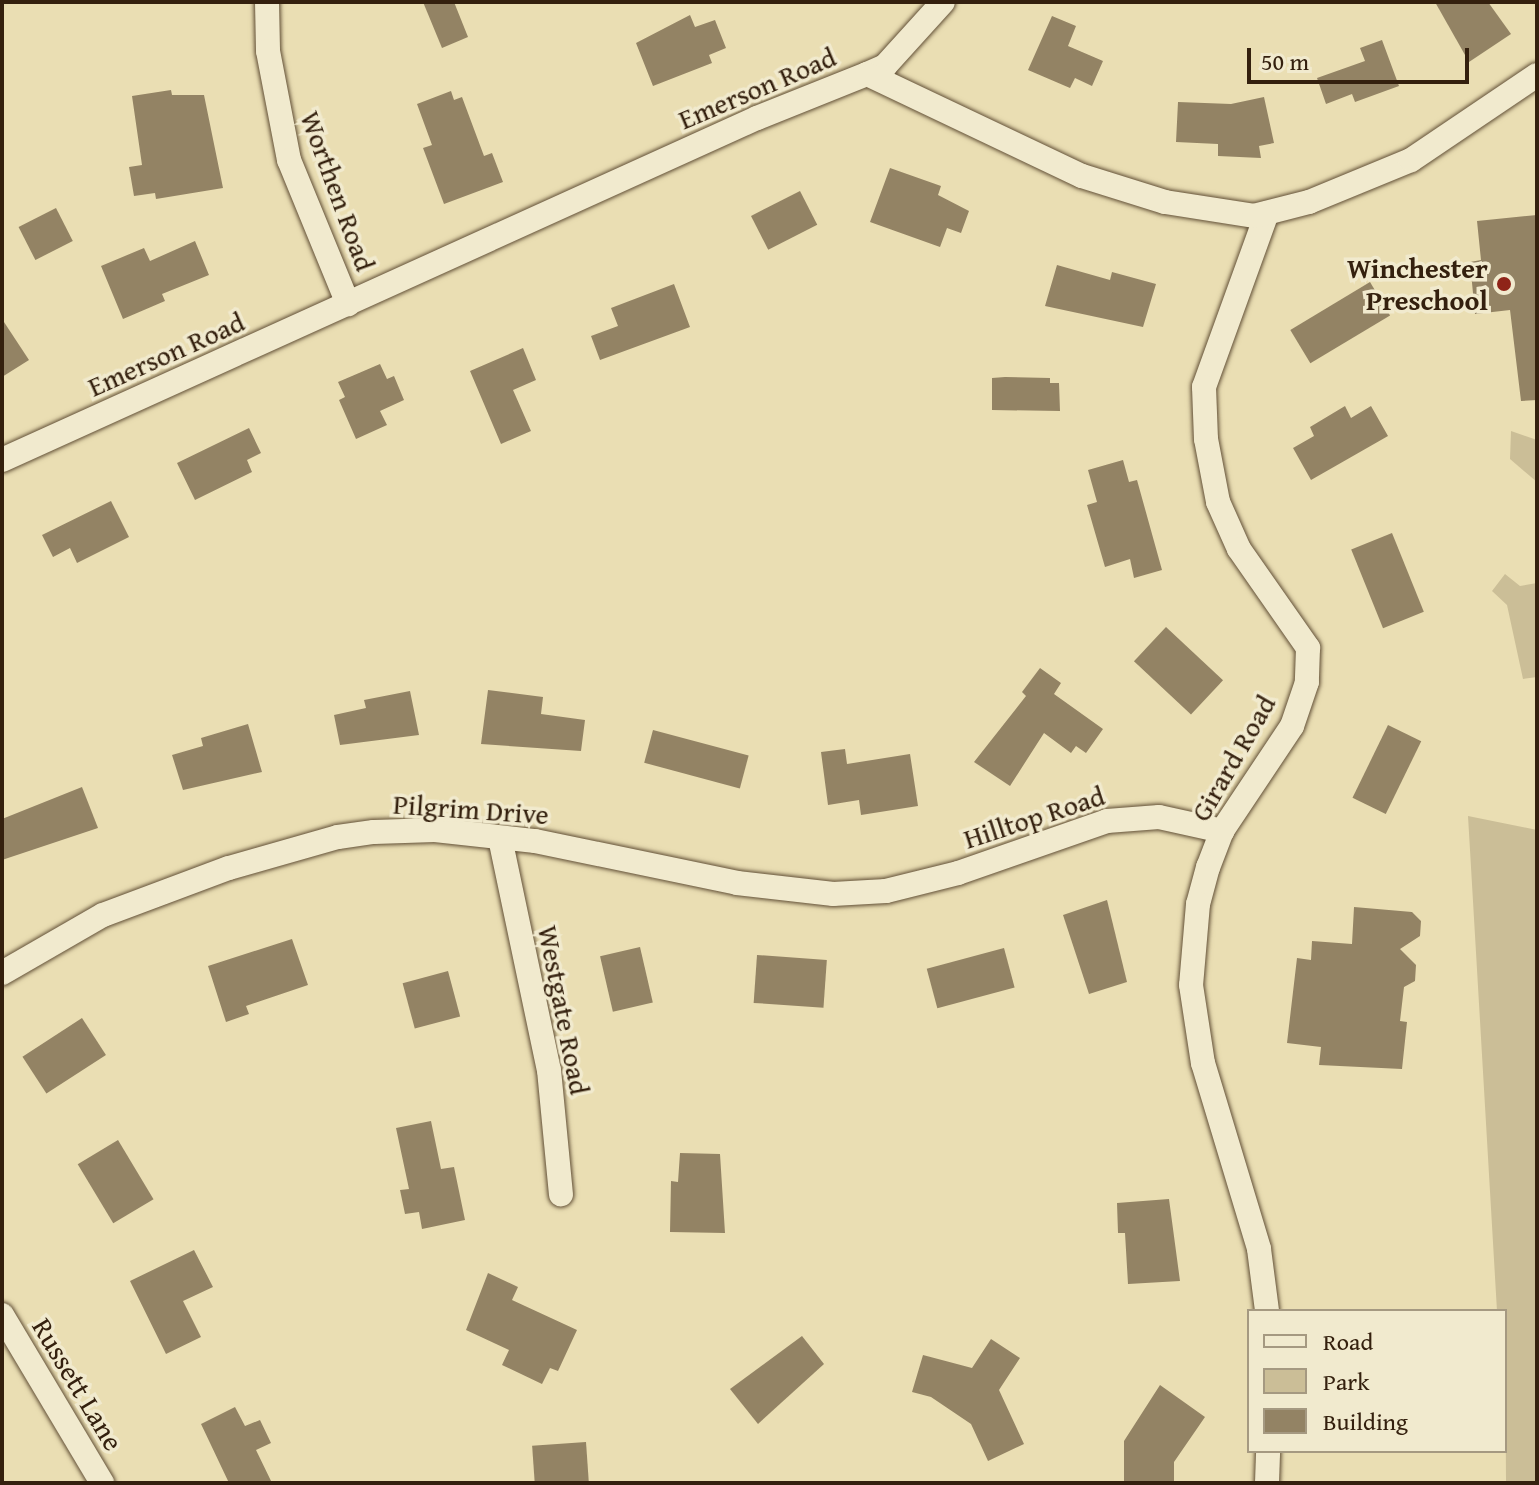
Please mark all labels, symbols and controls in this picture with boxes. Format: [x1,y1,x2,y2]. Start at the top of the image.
scale bar [1251,32,1473,82]
street label: Emerson Road [673,40,841,136]
text: 50 m [1261,44,1309,79]
street label: Worthen Road [294,106,382,276]
place label: Winchester Preschool [1347,251,1488,317]
marker: Winchester Preschool [1495,275,1513,293]
street label: Emerson Road [83,305,249,403]
street label: Girard Road [1183,689,1283,827]
street label: Hilltop Road [959,778,1109,856]
street label: Pilgrim Drive [392,787,550,831]
street label: Westgate Road [531,922,597,1098]
legend [1247,1309,1507,1453]
street label: Russett Lane [25,1312,131,1456]
text: Road [1323,1324,1373,1359]
text: Park [1323,1364,1369,1399]
text: Building [1323,1404,1408,1439]

